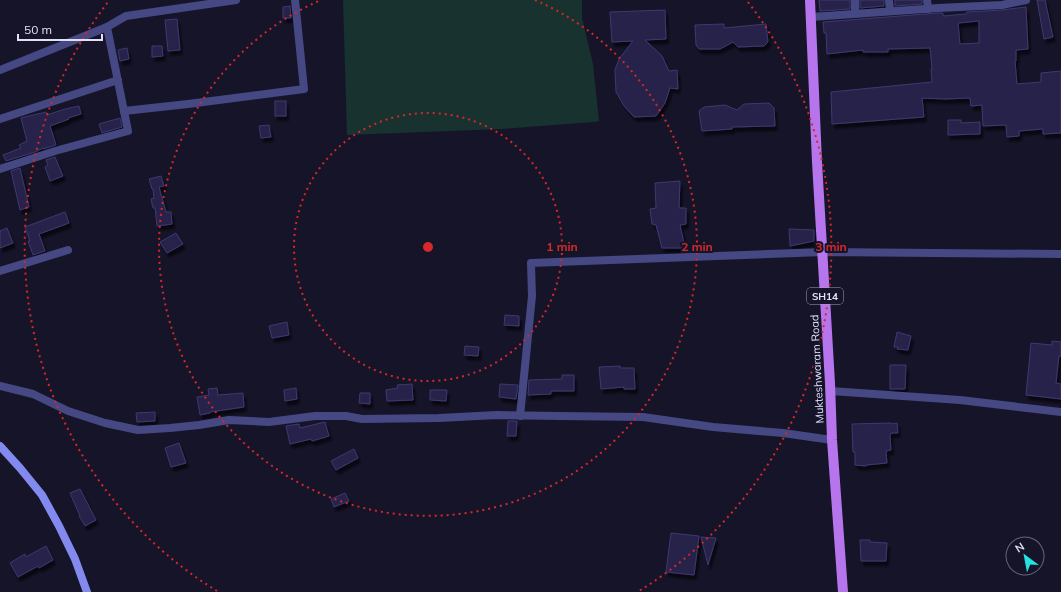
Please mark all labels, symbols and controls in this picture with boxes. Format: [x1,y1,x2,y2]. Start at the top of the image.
scale bar [18,16,102,42]
text: 50 m [24,22,52,37]
text: 1 min [546,239,578,254]
text: 2 min [681,239,713,254]
text: 3 min [815,239,847,254]
centre of rings [421,240,435,254]
road number: SH14 [807,288,843,304]
street label: Mukteshwaram Road [807,314,827,424]
north arrow [1005,536,1045,576]
text: N [1012,539,1027,556]

